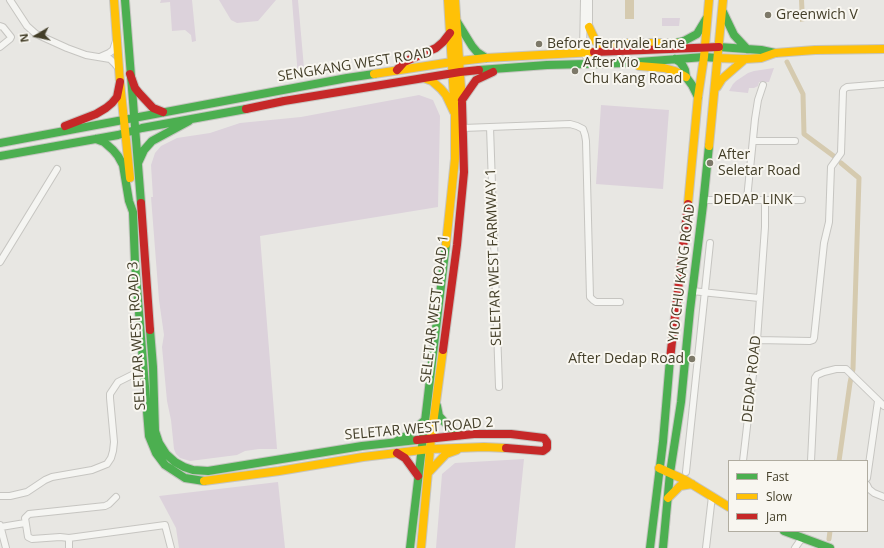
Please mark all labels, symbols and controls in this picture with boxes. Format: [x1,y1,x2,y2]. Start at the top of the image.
place label: Greenwich V [776,7,858,23]
marker: Greenwich V [763,10,773,20]
north arrow [16,16,56,56]
text: N [16,32,32,44]
place label: Before Fernvale Lane [547,36,685,52]
marker: Before Fernvale Lane [534,39,544,49]
street label: SENGKANG WEST ROAD [277,44,433,86]
place label: After Yio Chu Kang Road [583,55,682,88]
marker: After Yio Chu Kang Road [570,66,580,76]
place label: After Seletar Road [718,147,800,180]
marker: After Seletar Road [705,158,715,168]
street label: SELETAR WEST FARMWAY 1 [483,168,505,346]
street label: DEDAP LINK [713,192,793,208]
street label: YIO CHU KANG ROAD [665,203,699,343]
street label: SELETAR WEST ROAD 1 [418,234,452,384]
street label: SELETAR WEST ROAD 3 [125,261,149,411]
street label: DEDAP ROAD [739,335,765,423]
place label: After Dedap Road [568,351,684,367]
marker: After Dedap Road [687,354,697,364]
street label: SELETAR WEST ROAD 2 [344,414,494,444]
legend [728,460,868,532]
text: Fast [766,468,789,485]
text: Slow [766,488,792,505]
text: Jam [766,508,787,525]

